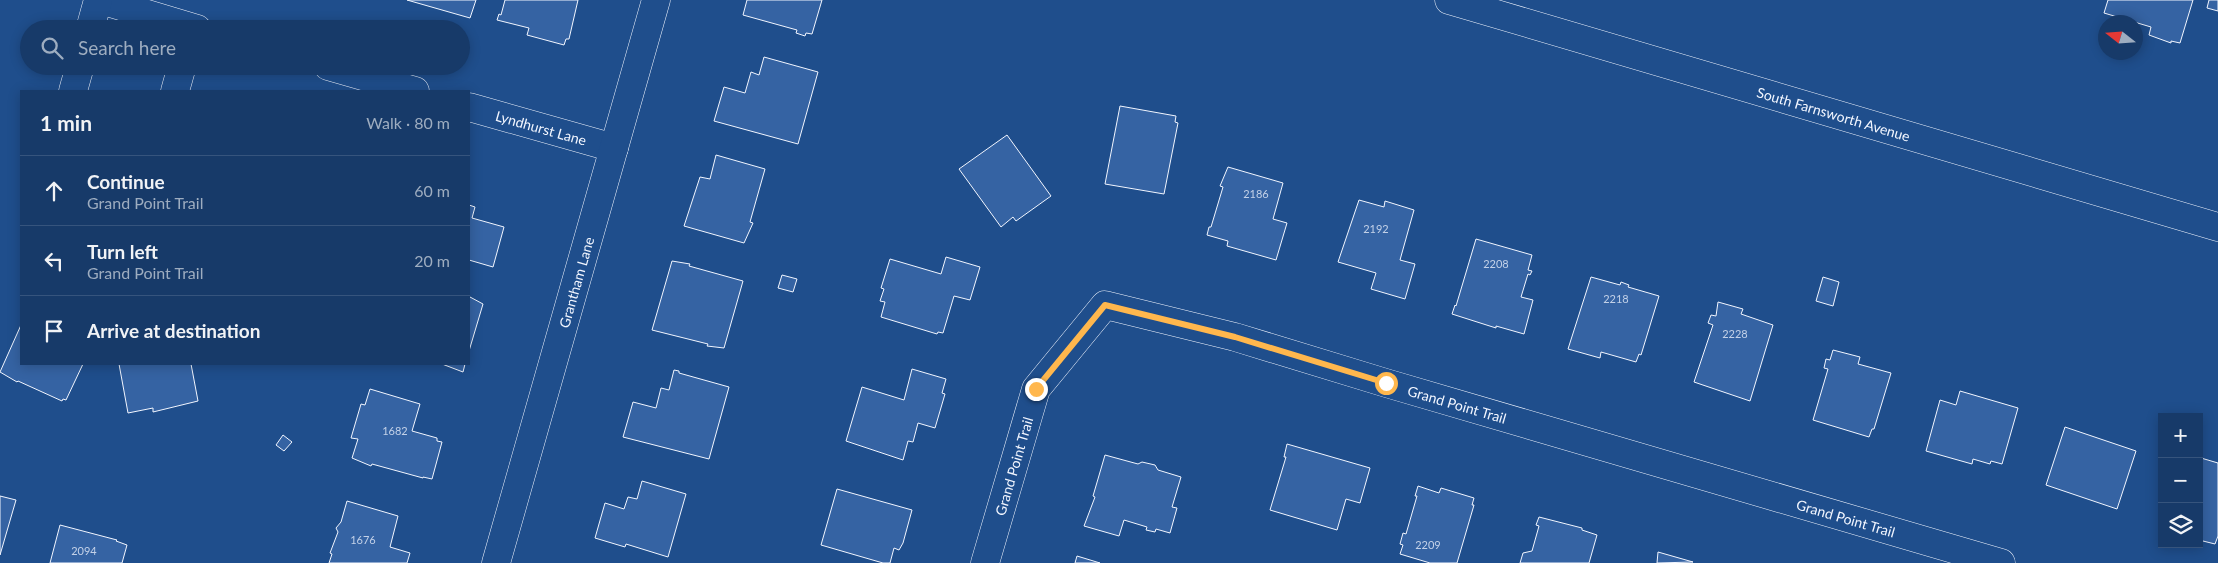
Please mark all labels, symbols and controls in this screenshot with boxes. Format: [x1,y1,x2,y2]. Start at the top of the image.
north arrow [2098,15,2143,60]
search box [20,20,470,75]
icon: search [38,34,66,62]
text: Search here [78,36,176,59]
street label: South Farnsworth Avenue [1755,83,1912,144]
street label: Lyndhurst Lane [494,107,588,148]
text: 1 min [40,110,92,135]
text: Walk · 80 m [366,113,450,132]
text: Continue [87,170,165,193]
icon: ahead [40,177,68,205]
text: 60 m [414,181,450,200]
house number: 2186 [1243,187,1269,200]
text: Grand Point Trail [87,193,203,212]
house number: 2192 [1363,222,1389,235]
street label: Grantham Lane [555,235,597,330]
text: Turn left [87,240,158,263]
icon: left [40,247,68,275]
text: 20 m [414,251,450,270]
house number: 2208 [1483,257,1509,270]
text: Grand Point Trail [87,263,203,282]
house number: 2218 [1603,292,1629,305]
icon: arrive [40,317,68,345]
text: Arrive at destination [87,319,260,342]
house number: 2228 [1722,327,1748,340]
route start [1375,372,1398,395]
route end [1025,378,1048,401]
street label: Grand Point Trail [1406,381,1509,426]
map controls [2158,413,2203,548]
button: + [2158,413,2203,458]
street label: Grand Point Trail [991,415,1036,517]
house number: 1682 [382,424,408,437]
button: − [2158,458,2203,503]
street label: Grand Point Trail [1795,495,1897,540]
button: layers [2158,503,2203,548]
house number: 1676 [350,533,376,546]
house number: 2209 [1415,538,1441,551]
house number: 2094 [71,544,97,557]

